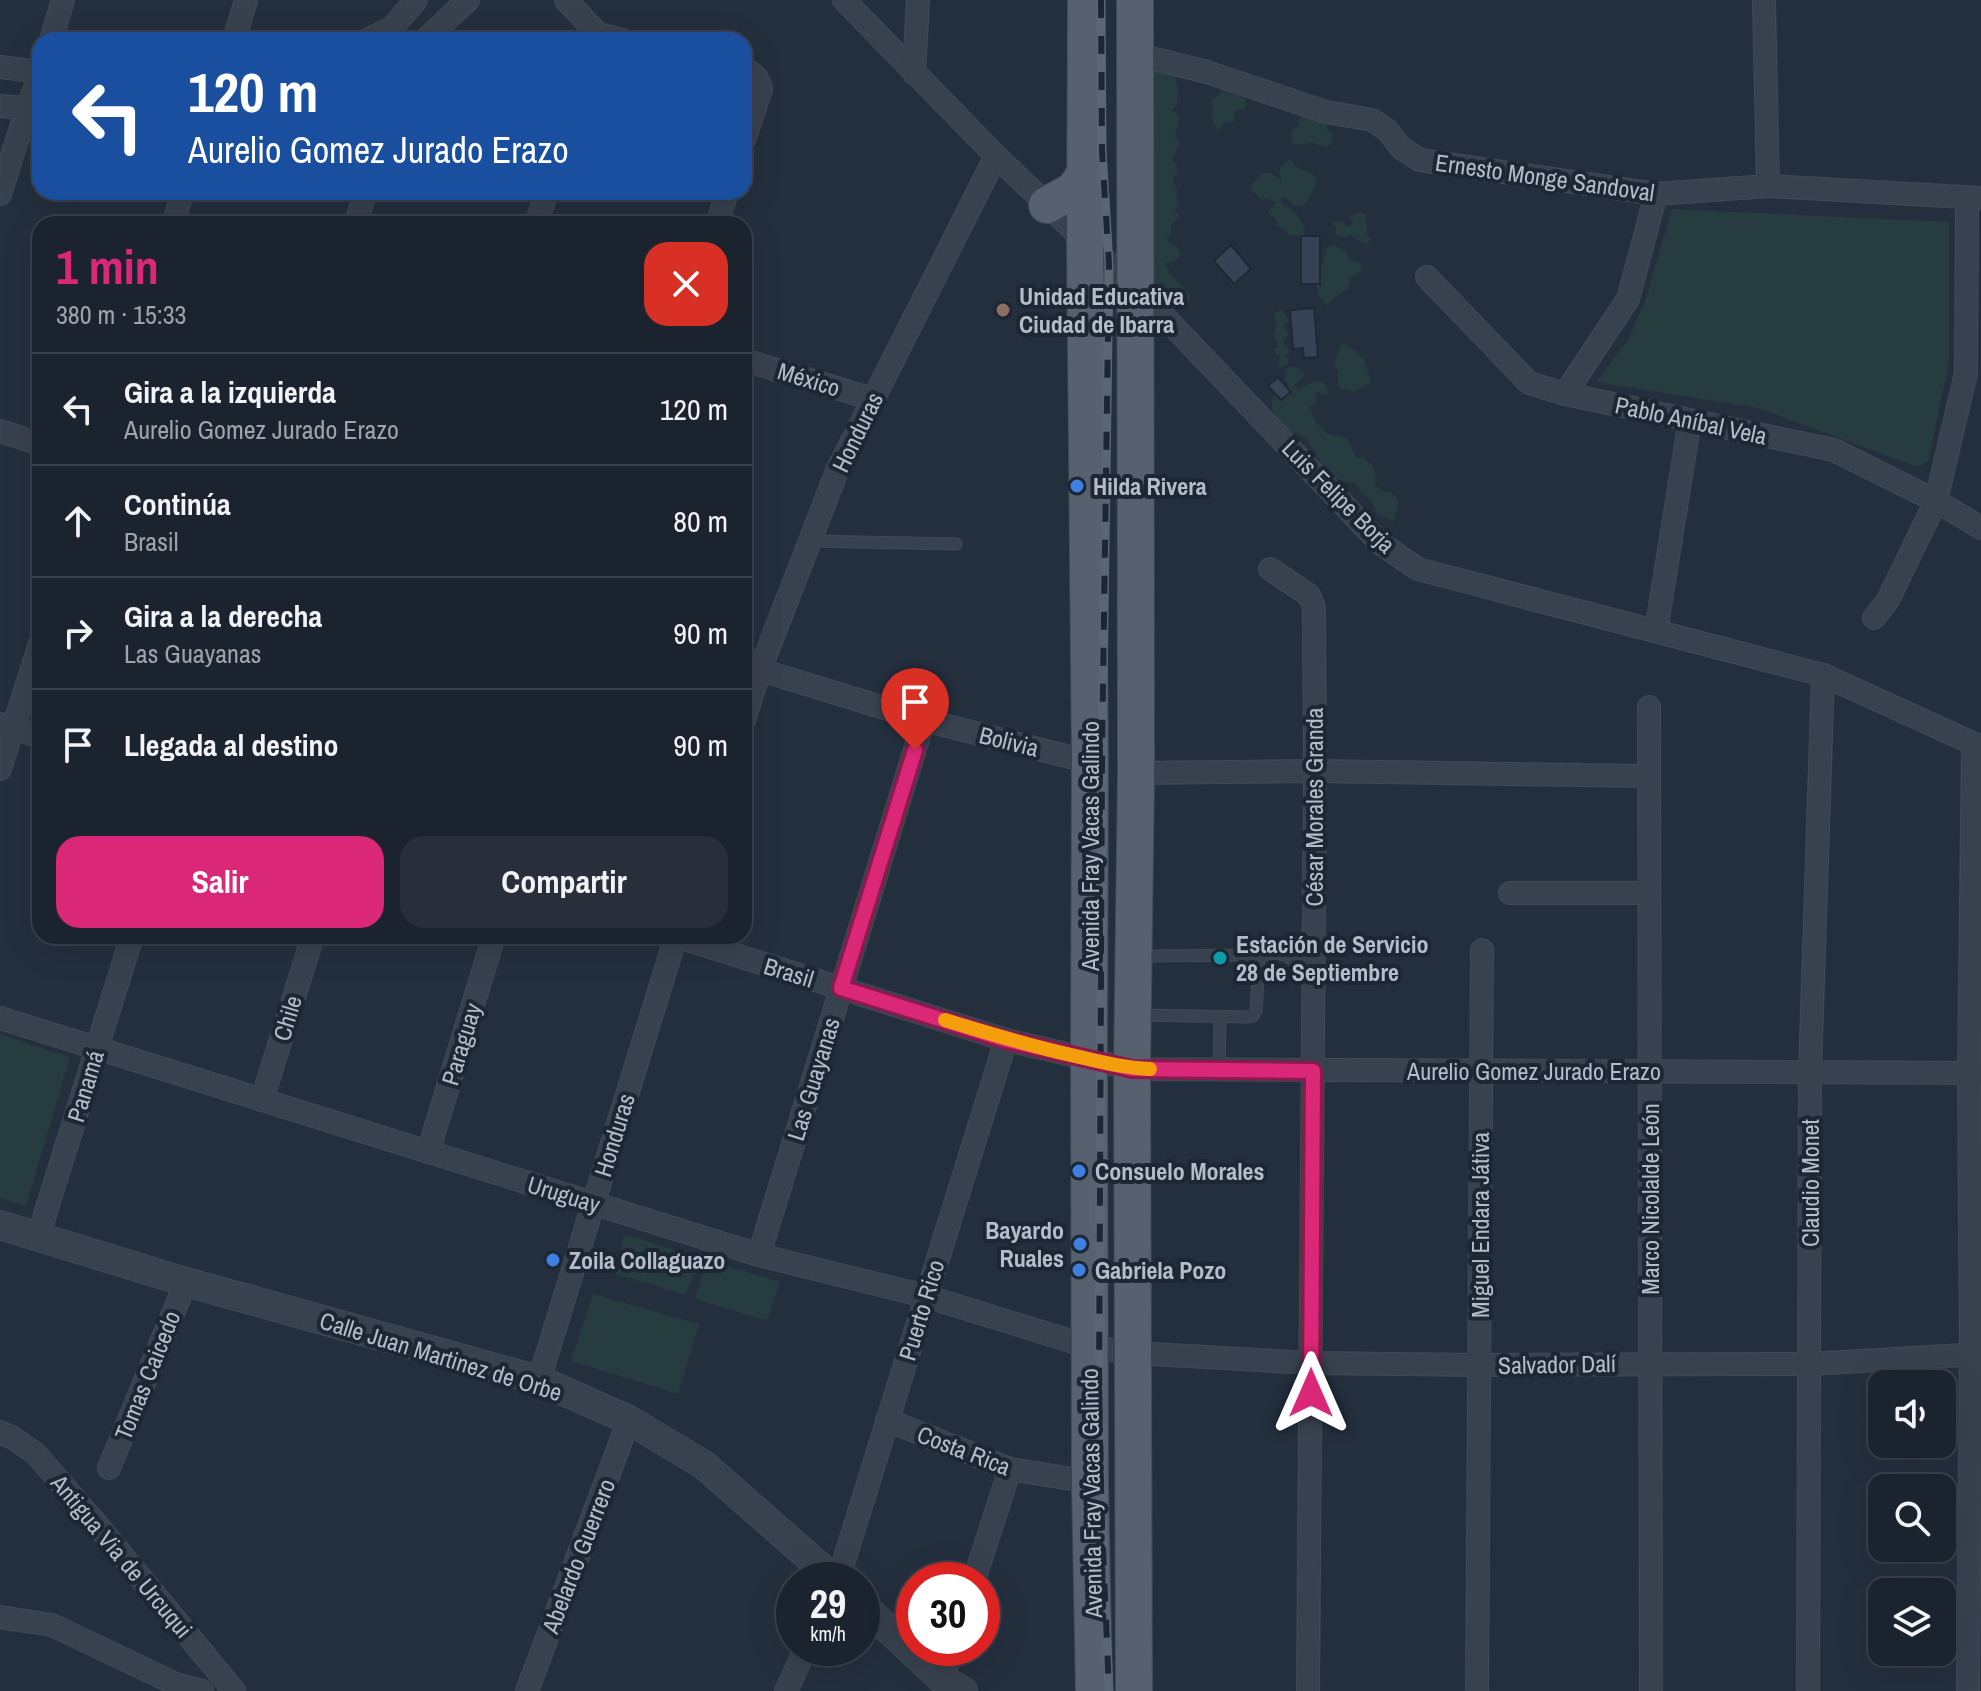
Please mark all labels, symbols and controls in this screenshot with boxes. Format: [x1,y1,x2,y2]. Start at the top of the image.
text: 120 m [188,54,318,129]
icon: left [56,64,160,168]
text: Aurelio Gomez Jurado Erazo [188,126,569,174]
street label: Ernesto Monge Sandoval [1433,146,1657,208]
text: 1 min [56,234,159,299]
button: close [644,242,728,326]
place label: Unidad Educativa Ciudad de Ibarra [1019,280,1184,340]
text: 380 m · 15:33 [56,297,186,332]
marker: Unidad Educativa Ciudad de Ibarra [994,301,1012,319]
street label: México [774,354,844,404]
text: Gira a la izquierda [124,372,336,412]
icon: left [56,387,100,431]
street label: Honduras [824,387,890,477]
street label: Pablo Aníbal Vela [1612,388,1770,452]
text: 120 m [660,389,728,429]
text: Aurelio Gomez Jurado Erazo [124,412,399,447]
street label: Luis Felipe Borja [1275,432,1403,560]
place label: Hilda Rivera [1093,470,1207,502]
marker: Hilda Rivera [1068,477,1086,495]
text: Continúa [124,484,231,524]
icon: ahead [56,499,100,543]
text: 80 m [673,501,728,541]
text: Brasil [124,524,179,559]
text: Gira a la derecha [124,596,322,636]
icon: right [56,611,100,655]
text: 90 m [673,613,728,653]
text: Las Guayanas [124,636,262,671]
pin [881,668,949,750]
icon: arrive [893,680,937,724]
street label: César Morales Granda [1298,707,1330,907]
street label: Bolivia [976,718,1042,764]
street label: Avenida Fray Vacas Galindo [1074,721,1106,972]
icon: arrive [56,723,100,767]
text: Llegada al destino [124,725,339,765]
text: 90 m [673,725,728,765]
button: Salir [56,836,384,928]
button: Compartir [400,836,728,928]
place label: Estación de Servicio 28 de Septiembre [1236,928,1429,988]
street label: Brasil [760,949,818,995]
marker: Estación de Servicio 28 de Septiembre [1211,949,1229,967]
street label: Chile [265,991,309,1045]
street label: Paraguay [433,999,489,1089]
street label: Las Guayanas [779,1014,847,1144]
street label: Panamá [59,1046,111,1126]
street label: Aurelio Gomez Jurado Erazo [1406,1055,1661,1087]
street label: Honduras [586,1090,642,1180]
street label: Marco Nicolalde León [1634,1103,1666,1295]
street label: Claudio Monet [1794,1118,1826,1247]
street label: Miguel Endara Játiva [1464,1132,1496,1318]
place label: Consuelo Morales [1095,1155,1265,1187]
marker: Consuelo Morales [1070,1162,1088,1180]
street label: Uruguay [524,1168,604,1220]
place label: Bayardo Ruales [985,1214,1064,1274]
marker: Bayardo Ruales [1071,1235,1089,1253]
place label: Zoila Collaguazo [569,1244,725,1276]
marker: Zoila Collaguazo [544,1251,562,1269]
place label: Gabriela Pozo [1095,1254,1226,1286]
street label: Puerto Rico [891,1256,951,1364]
marker: Gabriela Pozo [1070,1261,1088,1279]
street label: Calle Juan Martinez de Orbe [316,1304,566,1408]
street label: Tomas Caicedo [107,1306,187,1444]
street label: Salvador Dalí [1498,1347,1617,1381]
position arrow [1269,1351,1353,1435]
street label: Avenida Fray Vacas Galindo [1073,1368,1109,1619]
map controls [1868,1370,1956,1666]
button: sound [1868,1370,1956,1458]
street label: Costa Rica [913,1418,1015,1482]
street label: Antigua Via de Urcuqui [43,1467,200,1645]
street label: Abelardo Guerrero [534,1474,622,1639]
button: search [1868,1474,1956,1562]
speed limit sign: 30 [896,1562,1000,1666]
text: 29 [810,1577,846,1630]
button: layers [1868,1578,1956,1666]
text: km/h [810,1620,846,1647]

